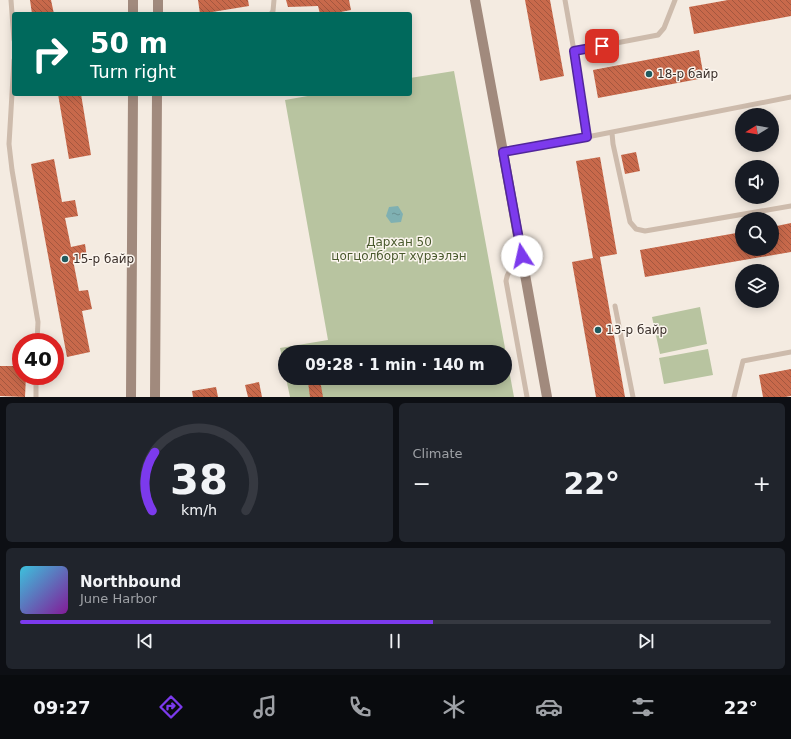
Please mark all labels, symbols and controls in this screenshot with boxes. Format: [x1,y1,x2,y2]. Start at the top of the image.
text: 50 m [90,27,168,60]
icon: right [24,28,76,80]
pin [585,29,619,63]
icon: arrive [591,35,613,57]
text: Turn right [90,61,176,82]
place label: 18-р байр [657,67,718,81]
marker: 18-р байр [644,69,654,79]
north arrow [735,108,779,152]
map controls [735,108,779,308]
button: sound [735,160,779,204]
button: search [735,212,779,256]
park label: Дархан 50 цогцолборт хүрээлэн [331,235,467,263]
position arrow [501,235,543,277]
place label: 15-р байр [73,252,134,266]
marker: 15-р байр [60,254,70,264]
button: layers [735,264,779,308]
place label: 13-р байр [606,323,667,337]
marker: 13-р байр [593,325,603,335]
speed limit sign: 40 [12,333,64,385]
text: 09:28 · 1 min · 140 m [305,356,485,374]
text: Climate [413,446,463,461]
text: 38 [170,454,228,503]
text: 22° [563,466,620,501]
text: − [413,471,431,496]
text: + [753,471,771,496]
text: km/h [181,501,217,517]
text: Northbound [80,573,181,591]
text: June Harbor [80,591,157,606]
icon: previous [134,630,156,652]
icon: pause [384,630,406,652]
icon: next [635,630,657,652]
icon: directions [157,693,185,721]
icon: music [251,693,279,721]
icon: phone [346,693,374,721]
icon: climate [440,693,468,721]
icon: car [535,693,563,721]
icon: filters [629,693,657,721]
text: 09:27 [33,697,91,718]
text: 22° [724,697,758,718]

